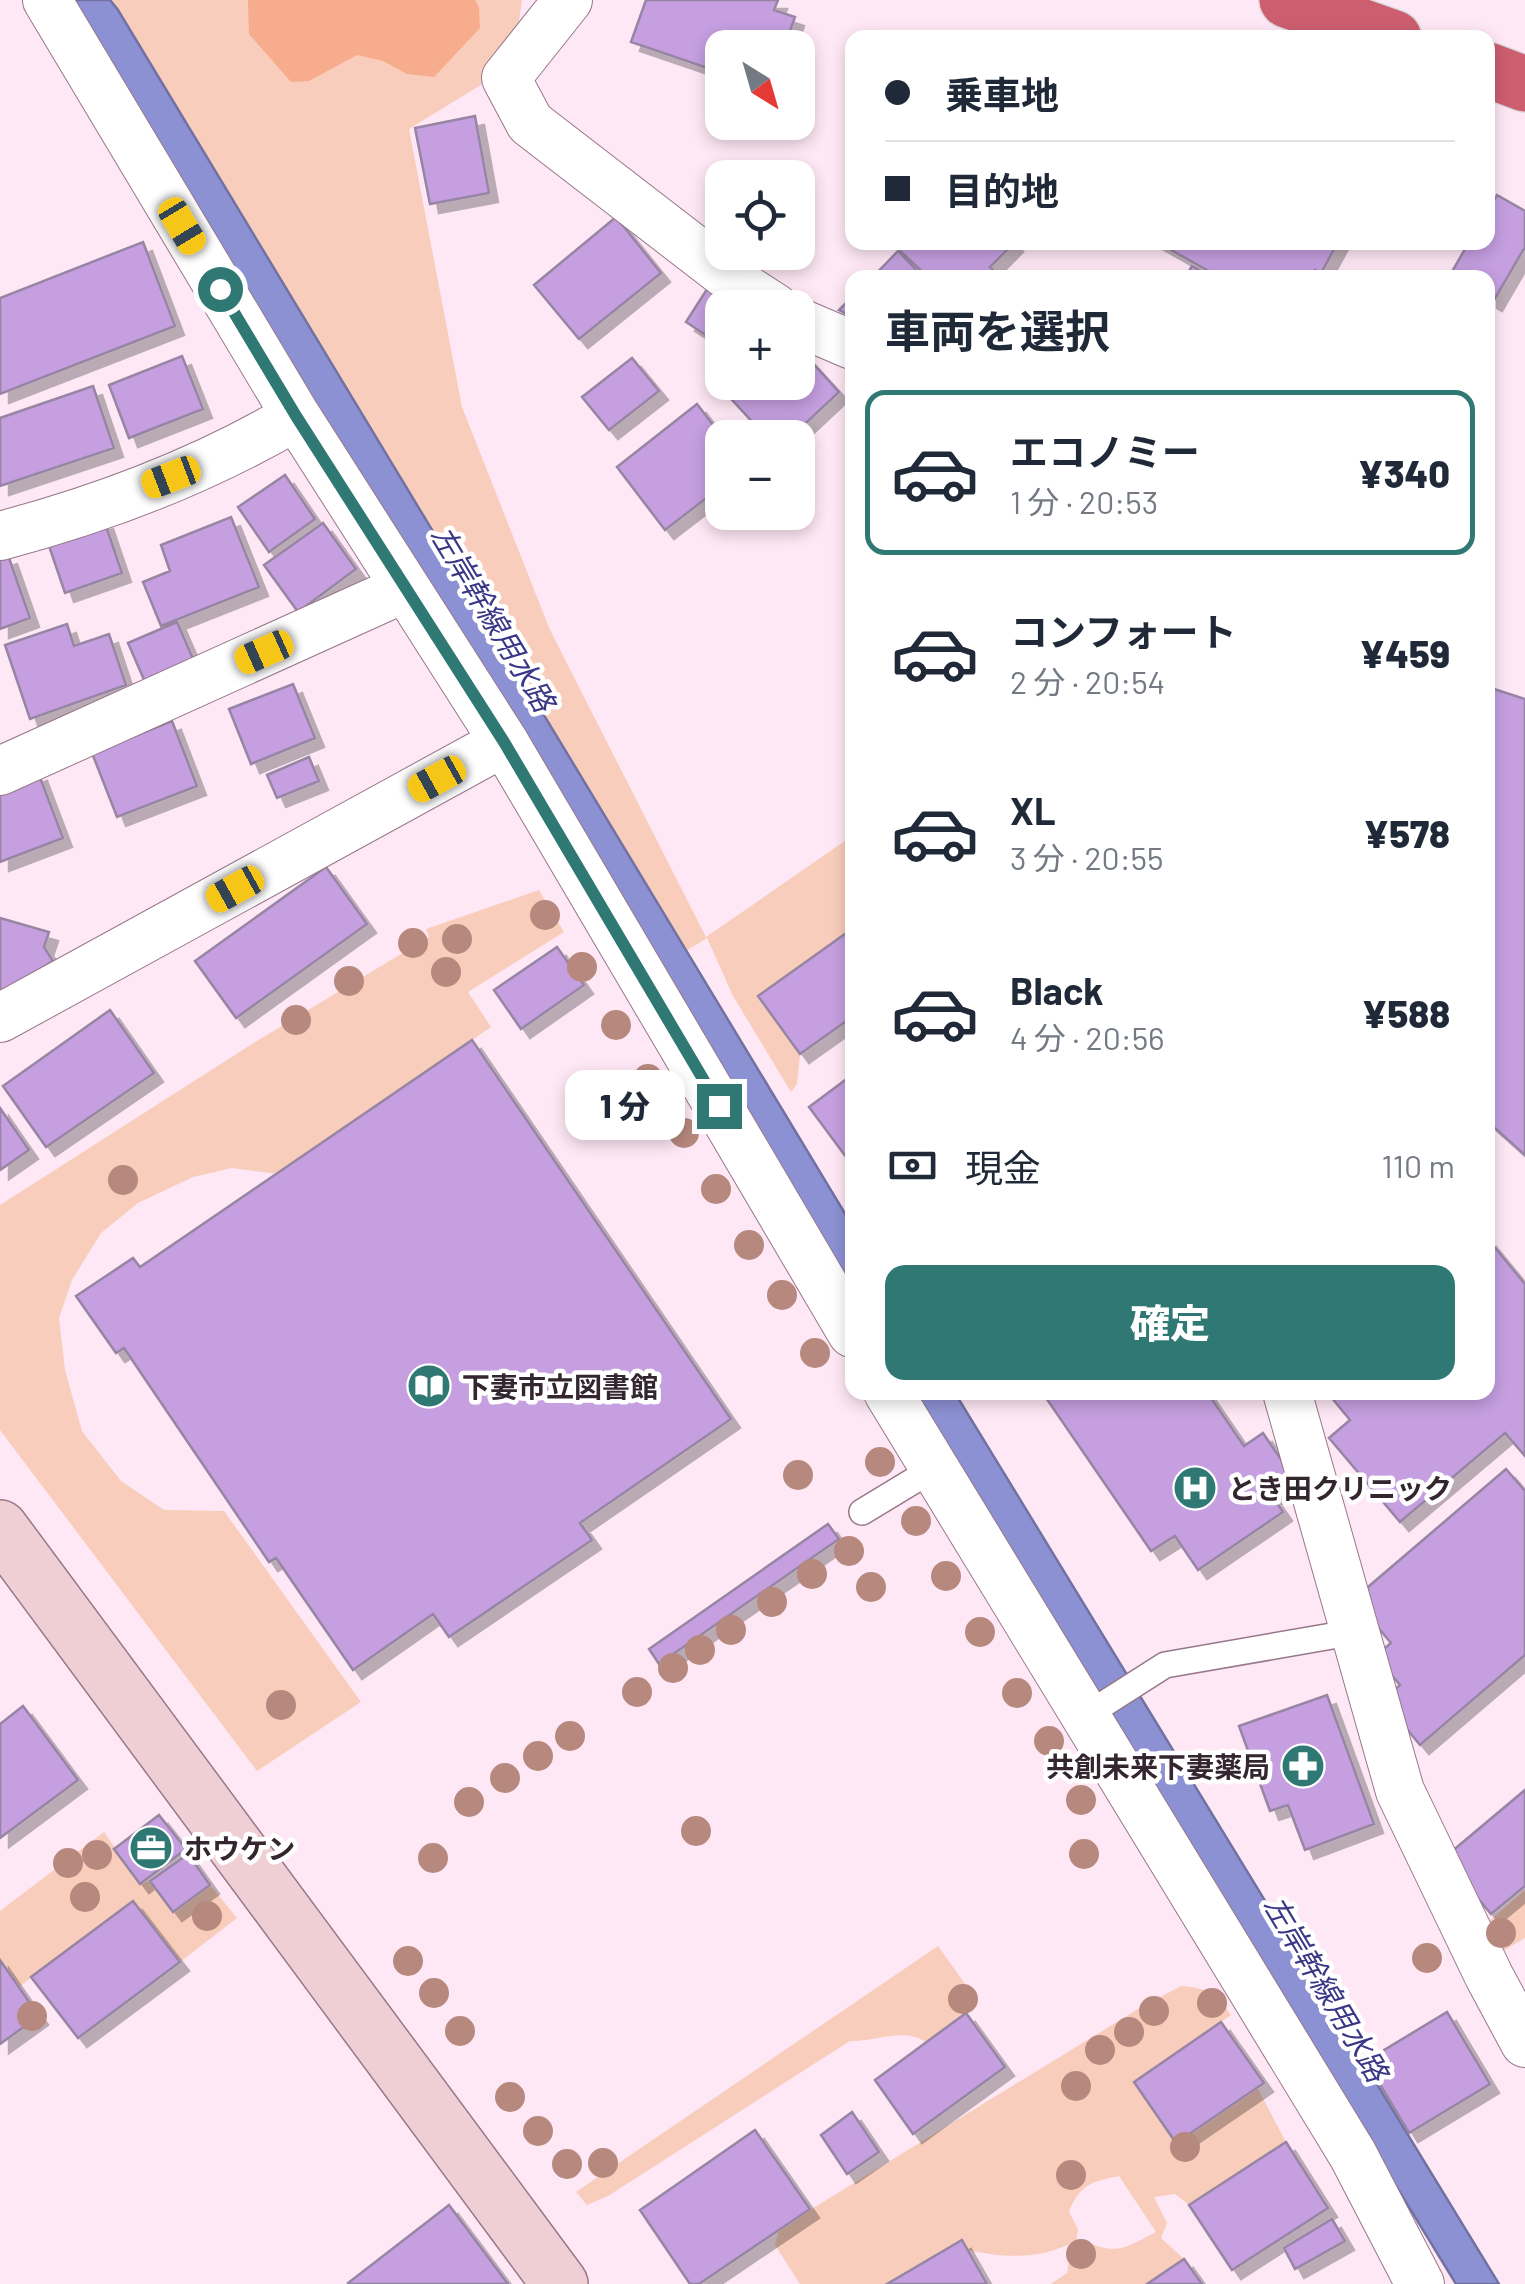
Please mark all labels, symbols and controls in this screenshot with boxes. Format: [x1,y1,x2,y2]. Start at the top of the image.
north arrow [705,30,815,140]
map controls [705,30,815,530]
text: 乗車地 [945,71,1059,117]
button: locate [705,160,815,270]
text: 目的地 [945,167,1059,213]
car [154,193,210,259]
route start [198,267,243,312]
button: + [705,290,815,400]
text: 車両を選択 [885,303,1110,357]
button: − [705,420,815,530]
icon: car [890,428,980,518]
text: エコノミー [1010,428,1200,474]
text: ¥340 [1358,450,1450,496]
car [138,452,204,502]
text: 1 分 · 20:53 [1010,482,1158,520]
water label: 左岸幹線用水路 [424,519,565,720]
icon: car [890,608,980,698]
text: コンフォート [1010,608,1237,654]
car [230,626,298,678]
text: ¥459 [1359,630,1450,676]
text: 2 分 · 20:54 [1010,662,1165,700]
car [403,751,471,807]
text: XL [1010,787,1056,833]
icon: car [890,788,980,878]
text: ¥578 [1363,810,1450,856]
text: 3 分 · 20:55 [1010,838,1163,876]
car [201,861,269,917]
text: Black [1010,967,1104,1013]
icon: car [890,968,980,1058]
text: ¥588 [1361,990,1450,1036]
text: 4 分 · 20:56 [1010,1018,1165,1056]
callout: 1 分 [564,1071,684,1141]
route end [697,1084,742,1129]
text: 1 分 [600,1086,650,1124]
icon: cash [885,1138,940,1193]
text: 現金 [965,1144,1041,1190]
text: 110 m [1382,1146,1455,1184]
button: 確定 [885,1265,1455,1380]
library icon: 下妻市立図書館 [406,1363,452,1409]
place label: 下妻市立図書館 [462,1369,658,1403]
hospital icon: とき田クリニック [1172,1465,1218,1511]
place label: とき田クリニック [1228,1471,1452,1505]
pharmacy icon: 共創未来下妻薬局 [1280,1743,1326,1789]
place label: 共創未来下妻薬局 [1046,1749,1270,1783]
office icon: ホウケン [128,1825,174,1871]
place label: ホウケン [184,1831,295,1865]
water label: 左岸幹線用水路 [1257,1889,1398,2090]

